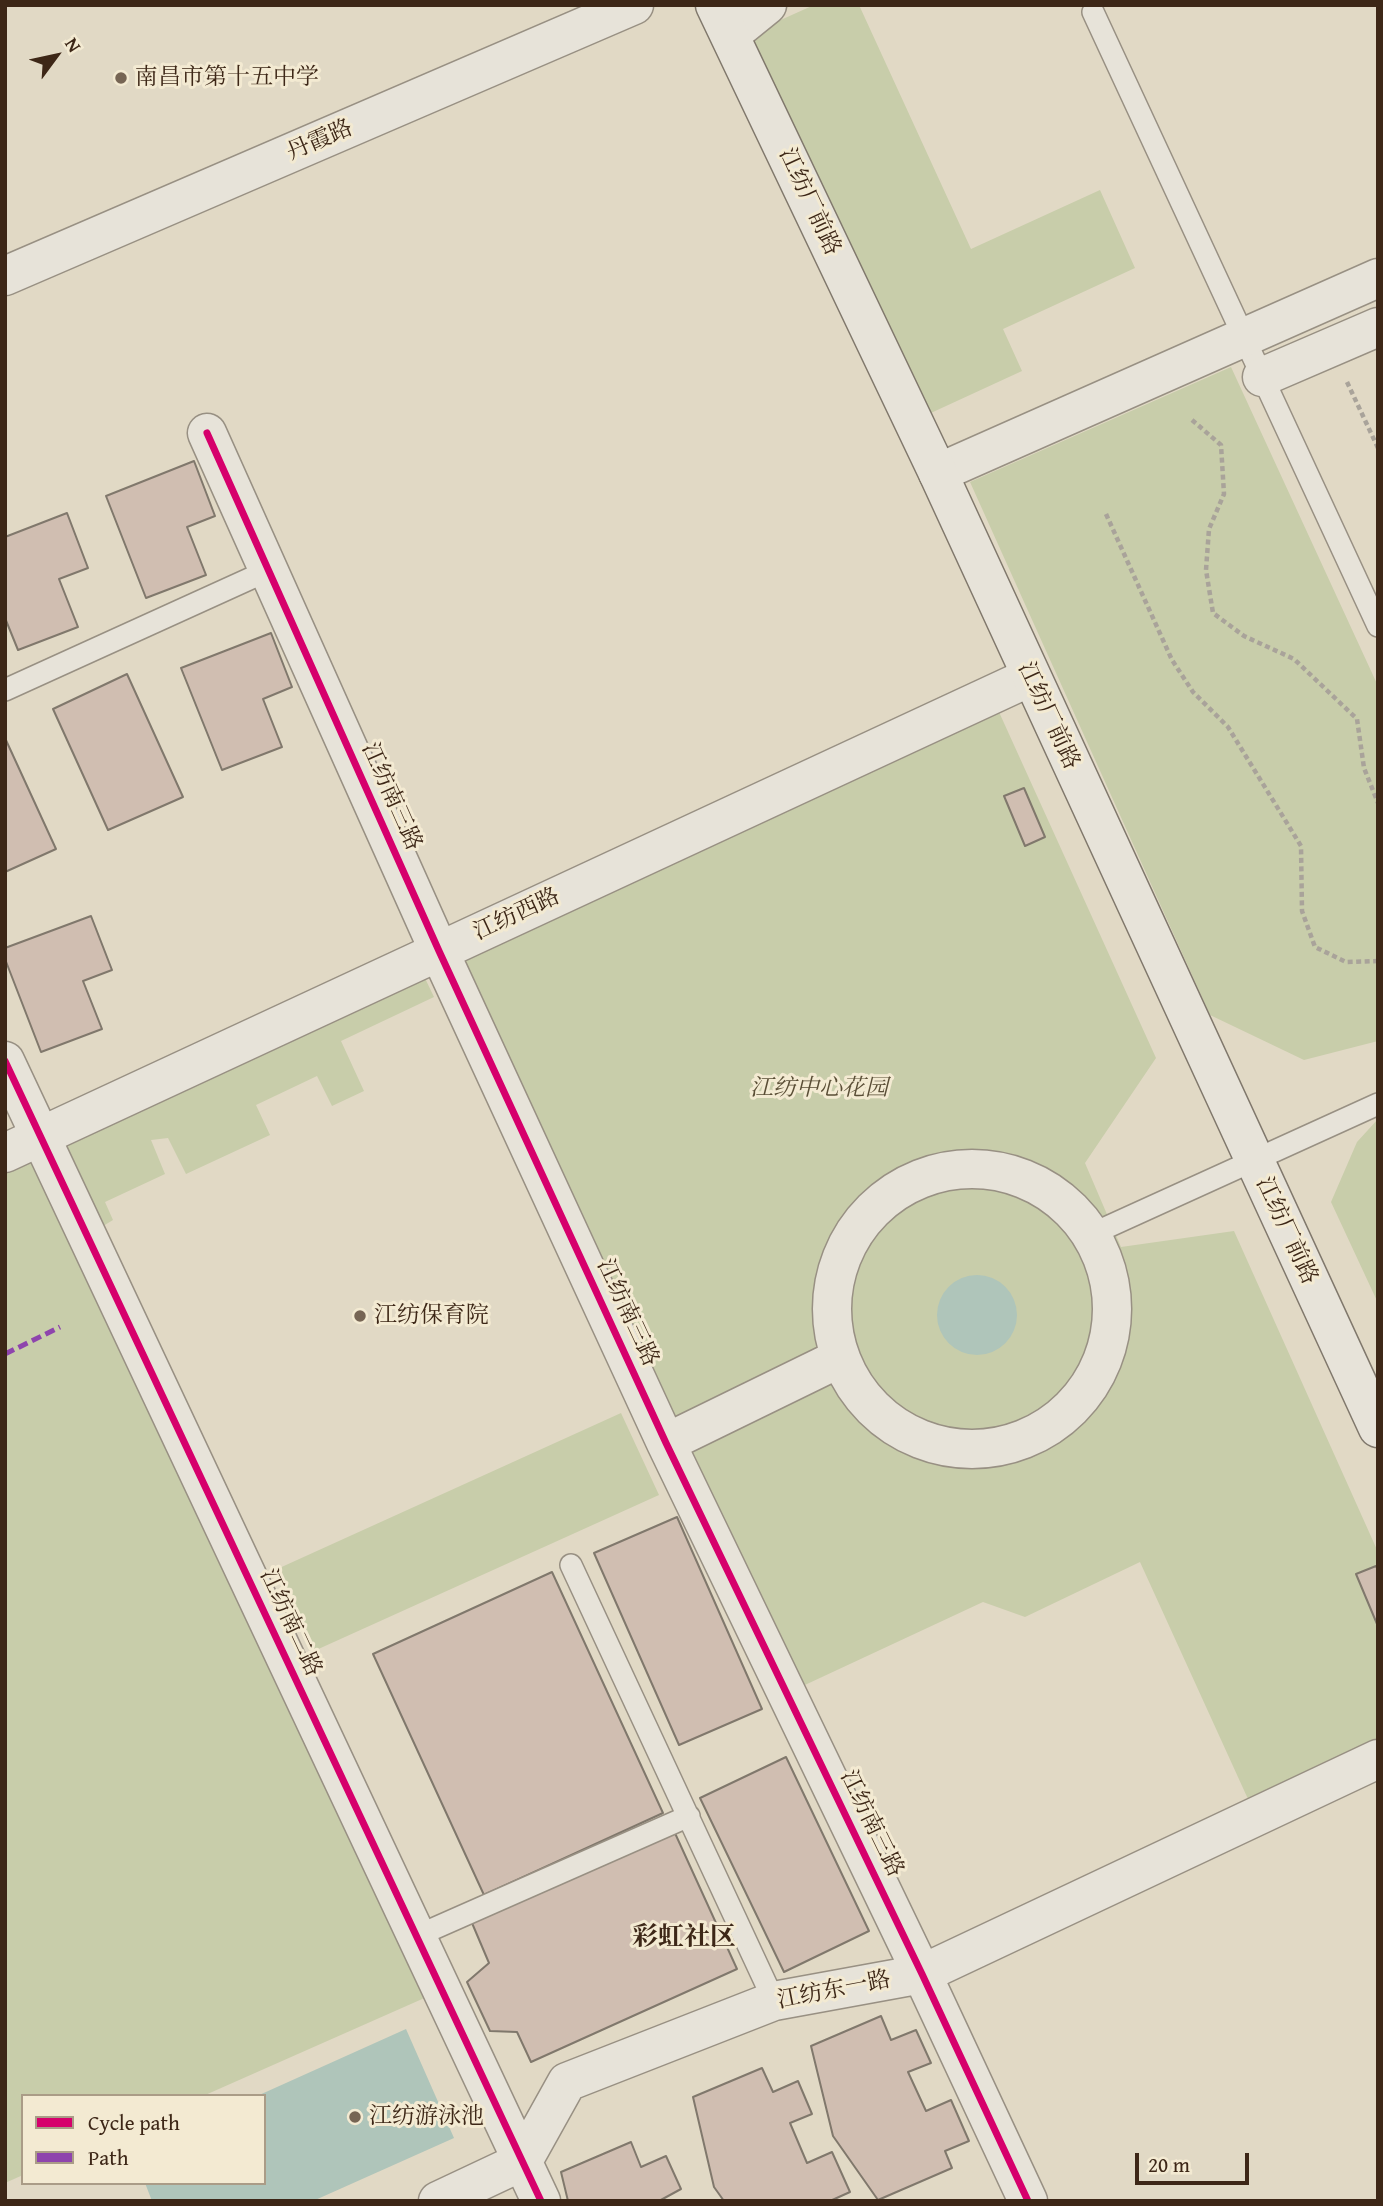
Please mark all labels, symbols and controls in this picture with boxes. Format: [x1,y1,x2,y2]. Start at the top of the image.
north arrow [21,21,91,91]
text: N [58,32,89,58]
place label: 南昌市第十五中学 [135,64,319,92]
marker: 南昌市第十五中学 [113,70,129,86]
street label: 丹霞路 [283,115,357,167]
street label: 江纺厂前路 [772,144,846,260]
street label: 江纺厂前路 [1011,658,1085,774]
street label: 江纺南三路 [355,739,427,855]
street label: 江纺西路 [469,883,565,947]
park label: 江纺中心花园 [750,1075,888,1103]
street label: 江纺厂前路 [1249,1173,1323,1289]
street label: 江纺南三路 [590,1255,664,1371]
place label: 江纺保育院 [374,1302,489,1330]
marker: 江纺保育院 [352,1308,368,1324]
street label: 江纺南二路 [253,1565,327,1681]
street label: 江纺南三路 [833,1766,909,1882]
district label: 彩虹社区 [632,1922,736,1954]
street label: 江纺东一路 [775,1966,893,2016]
legend [21,2094,266,2185]
place label: 江纺游泳池 [369,2103,484,2131]
text: Cycle path [88,2107,180,2138]
marker: 江纺游泳池 [347,2109,363,2125]
scale bar [1138,2140,1252,2184]
text: Path [88,2142,128,2173]
text: 20 m [1148,2149,1190,2180]

